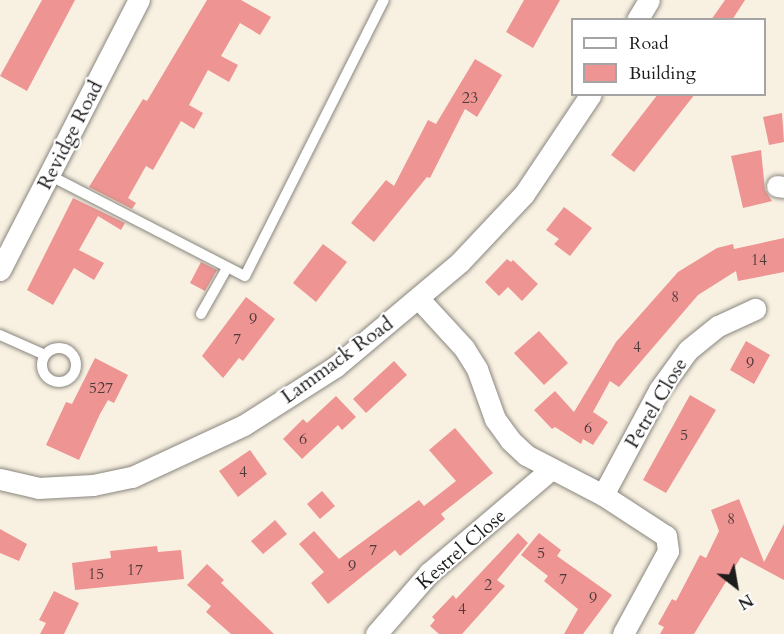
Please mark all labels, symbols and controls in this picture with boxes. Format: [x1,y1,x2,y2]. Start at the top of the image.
legend [571,18,766,96]
text: Road [629,31,669,56]
text: Building [629,61,696,86]
street label: Revidge Road [32,77,108,193]
house number: 23 [462,88,478,108]
house number: 14 [751,250,767,270]
house number: 8 [671,287,679,307]
house number: 9 [249,309,257,329]
street label: Lammack Road [276,311,398,409]
house number: 7 [233,329,241,349]
house number: 4 [633,337,641,357]
house number: 9 [746,353,754,373]
street label: Petrel Close [620,354,692,452]
house number: 527 [89,378,113,398]
house number: 6 [584,418,592,438]
house number: 5 [680,425,688,445]
house number: 6 [299,429,307,449]
house number: 4 [239,462,247,482]
street label: Kestrel Close [411,504,511,594]
house number: 8 [727,509,735,529]
house number: 7 [369,540,377,560]
house number: 5 [537,543,545,563]
house number: 9 [348,556,356,576]
north arrow [706,556,766,616]
house number: 17 [127,560,143,580]
house number: 15 [88,564,104,584]
house number: 7 [559,569,567,589]
house number: 2 [484,575,492,595]
house number: 9 [589,588,597,608]
text: N [734,588,757,614]
house number: 4 [458,599,466,619]

